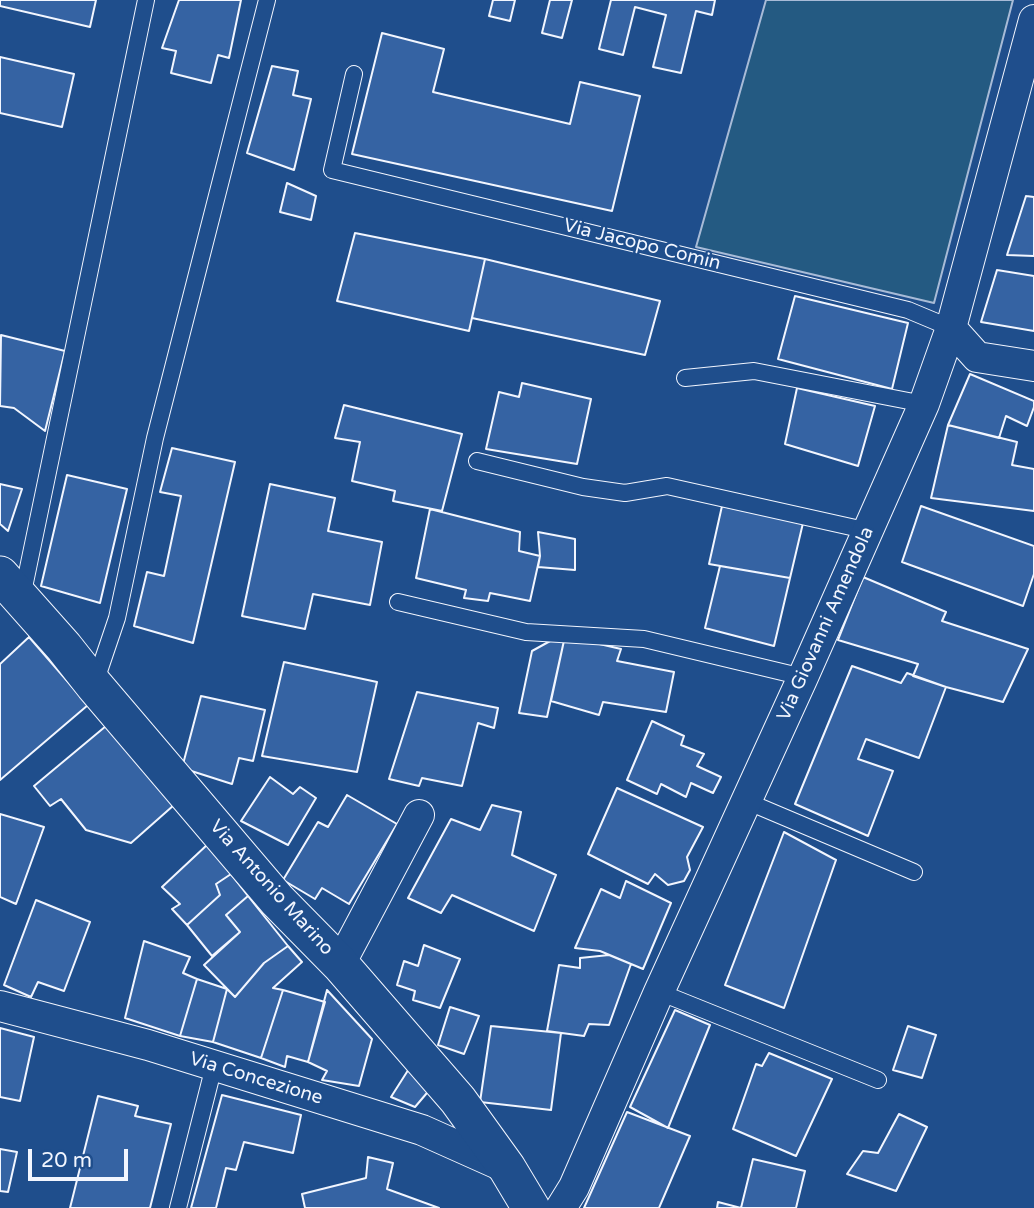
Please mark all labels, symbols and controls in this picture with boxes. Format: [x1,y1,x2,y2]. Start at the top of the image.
street label: Via Jacopo Comin [561,214,723,276]
street label: Via Giovanni Amendola [773,523,879,725]
street label: Via Antonio Marino [204,816,338,960]
street label: Via Concezione [187,1048,325,1110]
scale bar [32,1134,131,1178]
text: 20 m [41,1148,92,1173]

